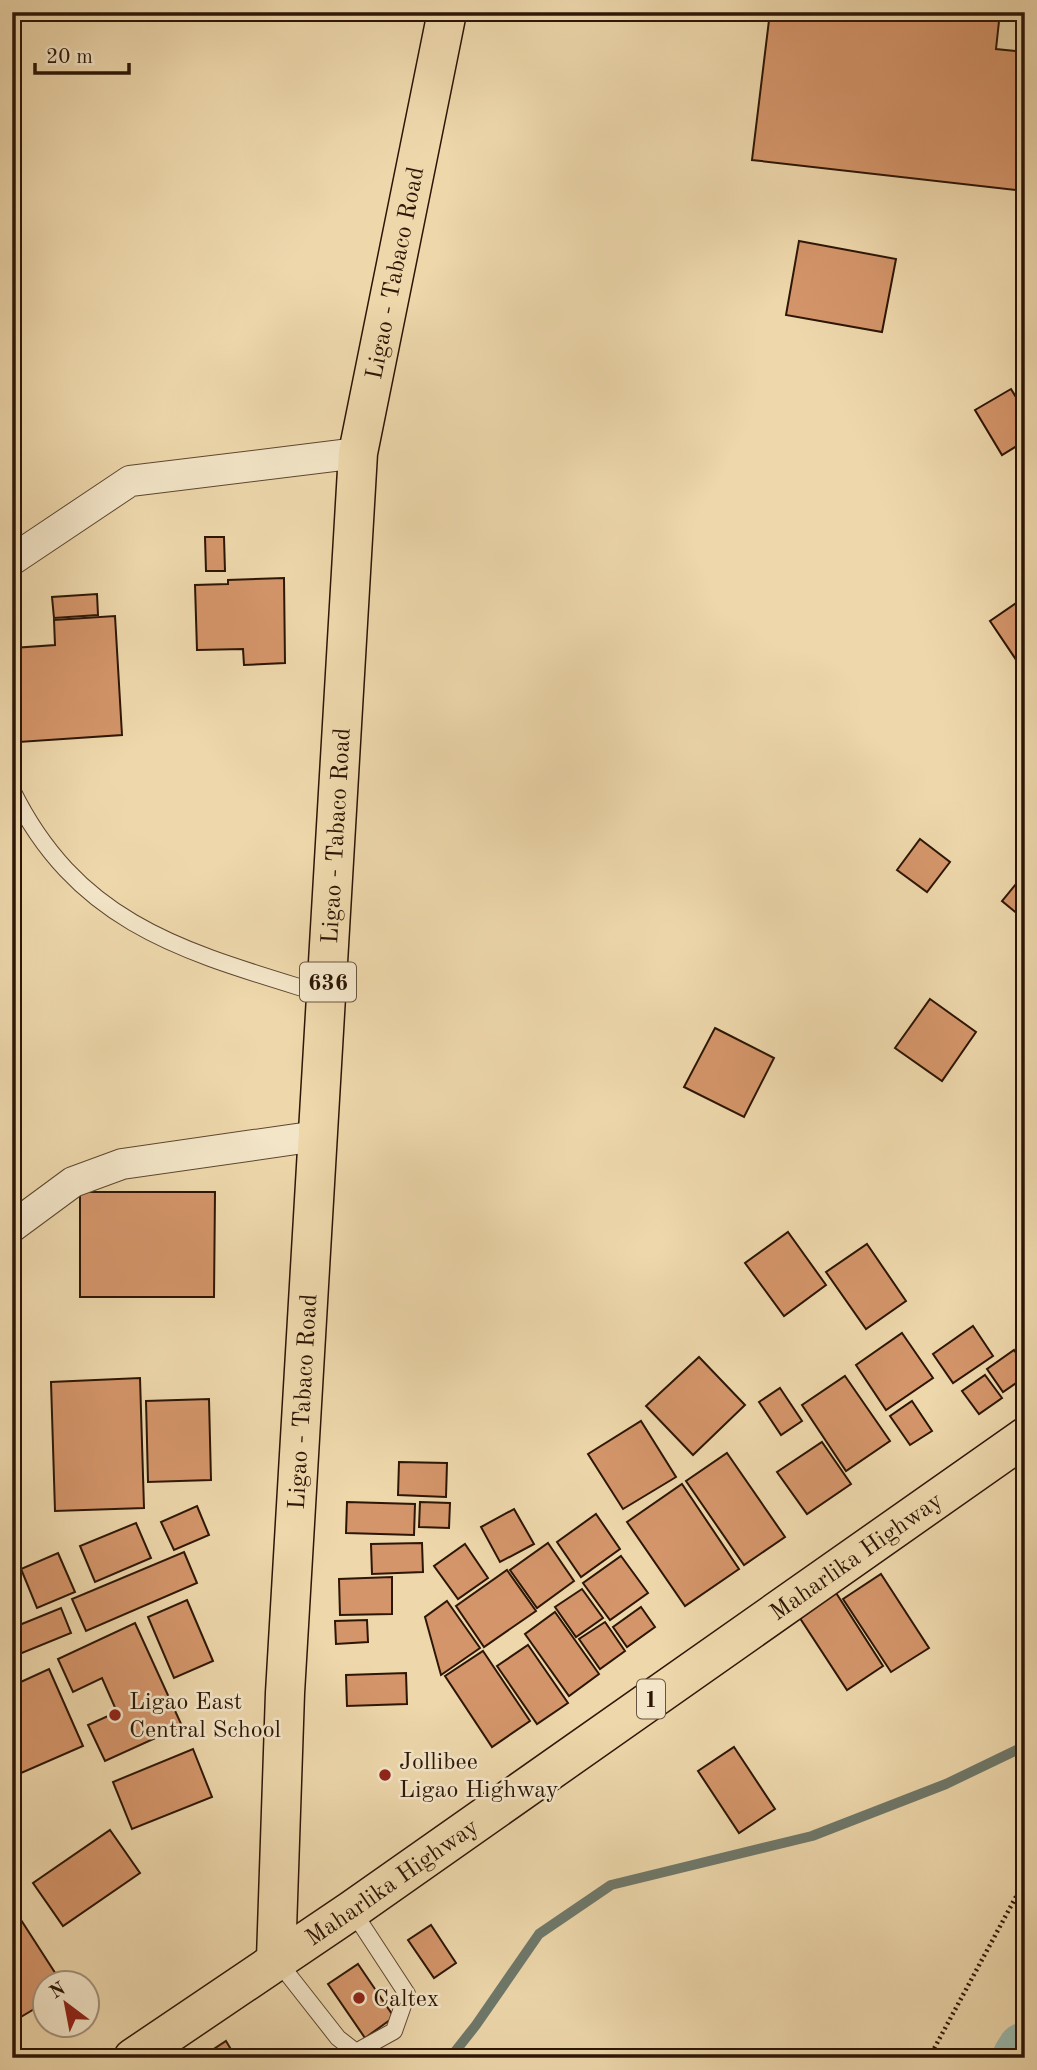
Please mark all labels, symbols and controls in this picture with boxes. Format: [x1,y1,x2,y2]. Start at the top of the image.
scale bar [35,32,130,76]
text: 20 m [46,47,93,68]
street label: Ligao - Tabaco Road [363,165,429,382]
street label: Ligao - Tabaco Road [319,727,356,944]
road number: 636 [300,962,356,1001]
street label: Ligao - Tabaco Road [286,1293,322,1510]
street label: Maharlika Highway [766,1489,948,1626]
road number: 1 [637,1680,665,1718]
place label: Ligao East Central School [129,1691,281,1743]
marker: Ligao East Central School [107,1707,123,1723]
place label: Jollibee Ligao Highway [399,1751,559,1803]
marker: Jollibee Ligao Highway [377,1767,393,1783]
street label: Maharlika Highway [302,1815,484,1952]
north arrow [32,1968,102,2038]
text: N [47,1980,70,2004]
place label: Caltex [373,1988,439,2012]
marker: Caltex [351,1990,367,2006]

